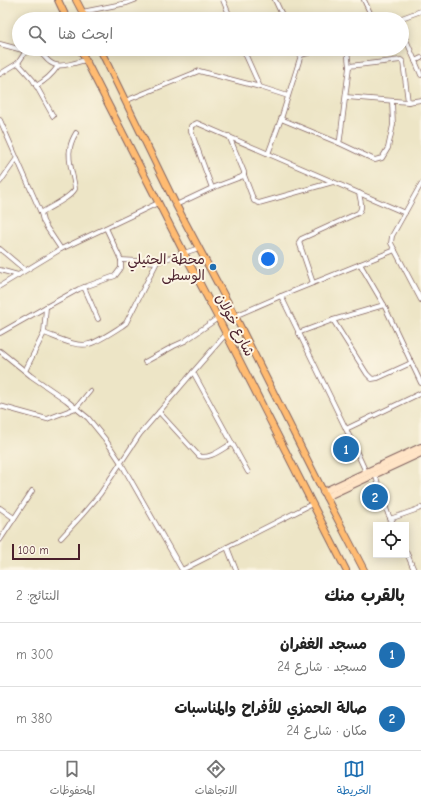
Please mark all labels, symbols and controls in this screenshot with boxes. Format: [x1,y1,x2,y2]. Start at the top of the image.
search box [12,12,409,56]
icon: search [26,23,48,45]
text: ابحث هنا [58,25,113,43]
your location [258,249,278,269]
place label: محطة الحثيلي الوسطى [128,251,205,284]
marker: محطة الحثيلي الوسطى [208,262,218,272]
street label: شارع خولان [211,291,258,360]
pin: 1 [333,434,359,464]
pin: 2 [362,482,388,512]
map controls [373,522,409,558]
button: locate [373,522,409,558]
scale bar [12,542,80,561]
text: 100 m [18,544,49,557]
text: بالقرب منك [324,586,405,605]
text: النتائج: 2 [16,588,60,603]
text: مسجد الغفران [280,635,367,653]
text: 300 m [16,647,54,662]
text: 1 [389,647,395,662]
text: مسجد · شارع 24 [277,659,367,674]
text: صالة الحمزي للأفراح والمناسبات [174,699,367,717]
text: 380 m [16,711,52,726]
text: 2 [389,711,395,726]
text: مكان · شارع 24 [286,723,367,738]
tab: المحفوظات [50,758,95,800]
tab: الاتجاهات [195,758,237,800]
tab: الخريطة [337,758,371,800]

